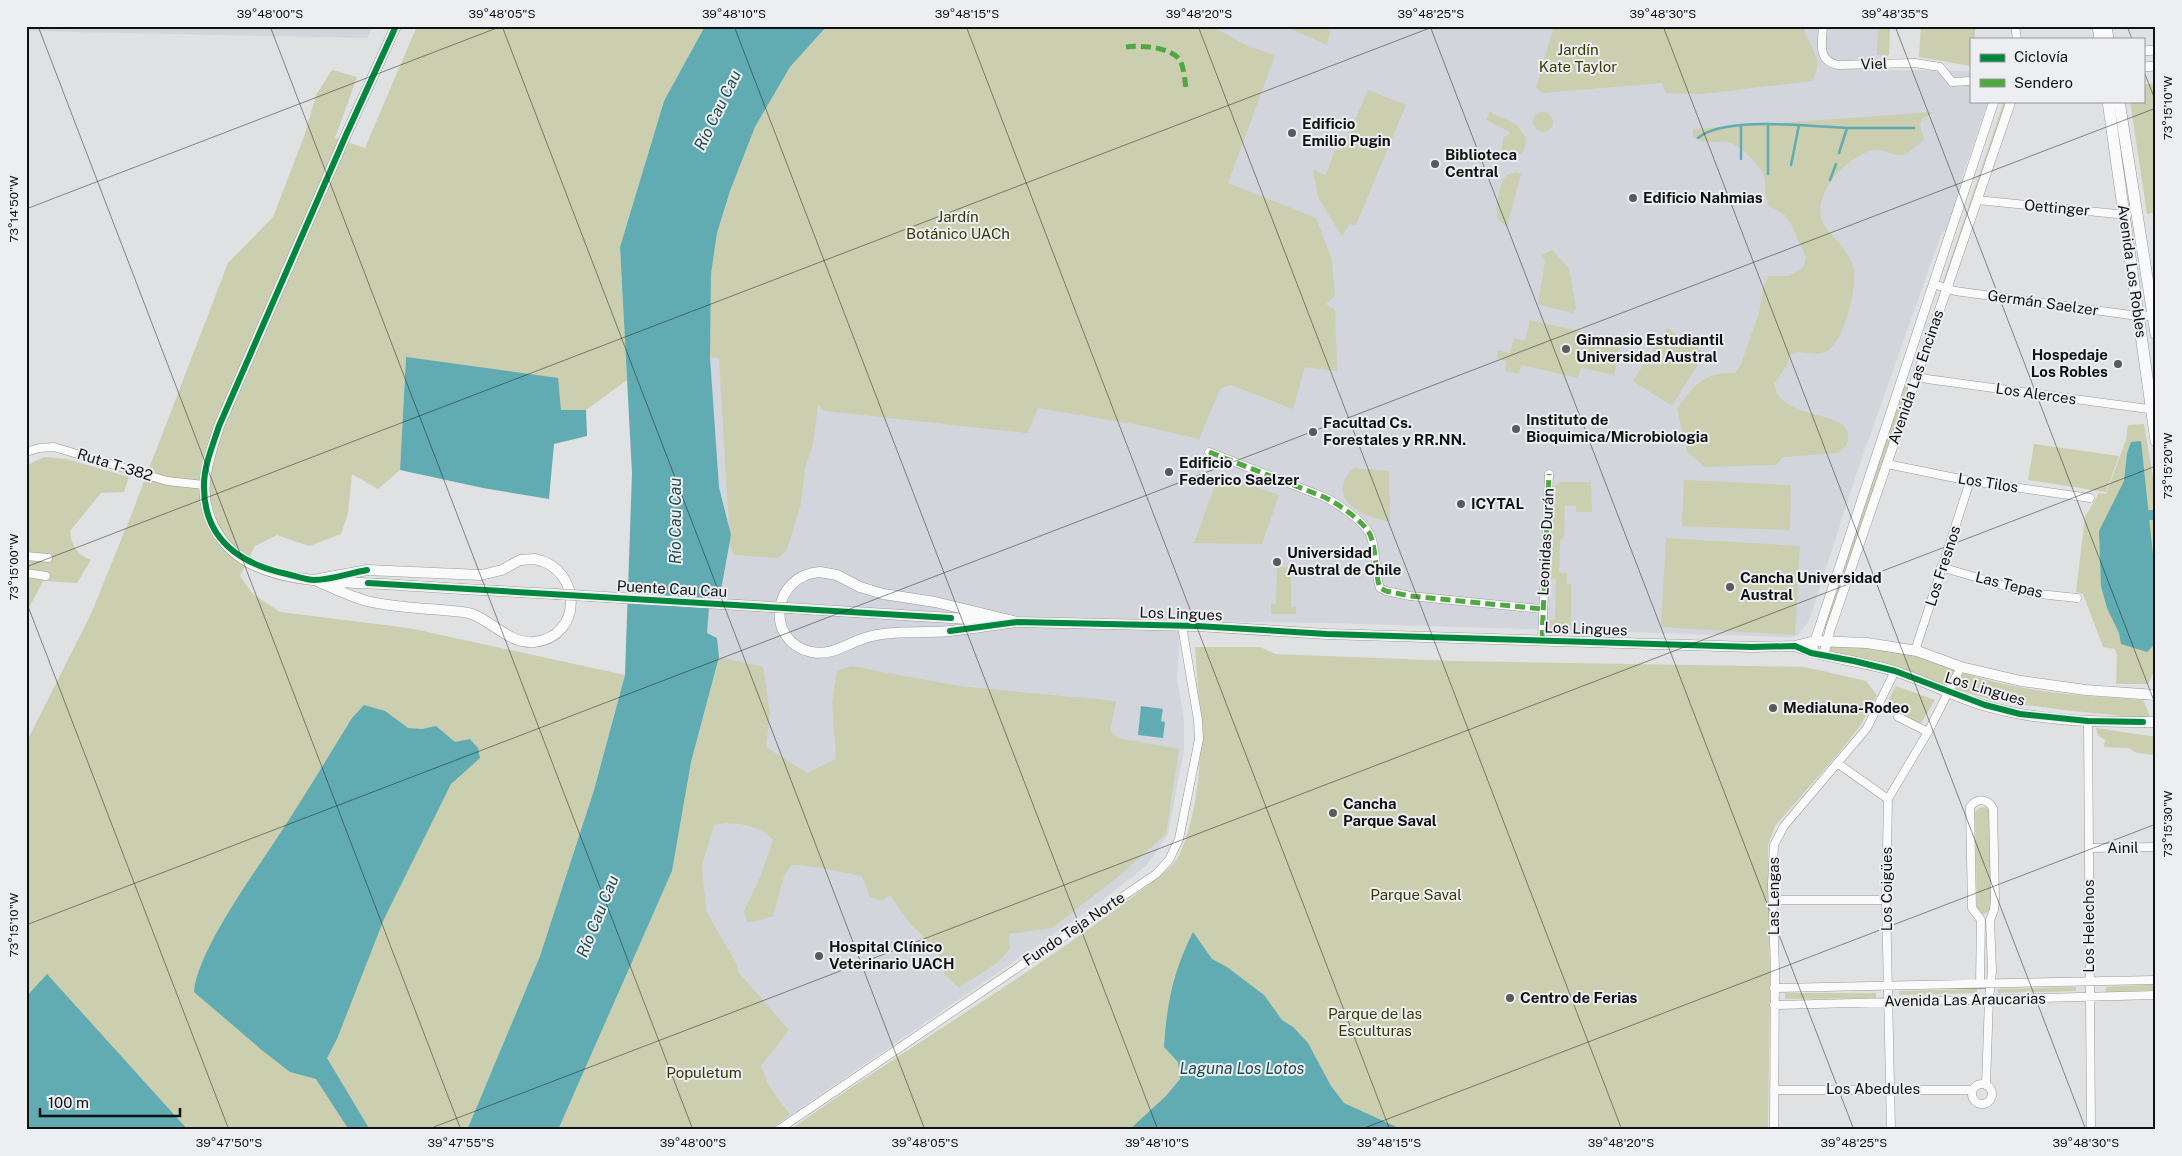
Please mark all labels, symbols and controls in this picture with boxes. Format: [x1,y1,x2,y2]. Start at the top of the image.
text: 39°48'00"S [237,7,303,21]
text: 39°48'05"S [469,7,536,21]
text: 39°48'10"S [702,7,766,21]
text: 39°48'15"S [935,7,999,21]
text: 39°48'20"S [1166,7,1232,21]
text: 39°48'25"S [1398,7,1464,21]
text: 39°48'30"S [1630,7,1696,21]
text: 39°48'35"S [1861,7,1929,21]
legend [1970,38,2144,102]
park label: Jardín Kate Taylor [1539,41,1617,75]
text: Ciclovía [2014,48,2068,65]
street label: Viel [1860,55,1888,72]
water label: Río Cau Cau [690,67,745,153]
text: Sendero [2014,74,2073,91]
text: 73°15'10"W [2161,75,2175,140]
place label: Edificio Emilio Pugin [1302,115,1391,149]
marker: Edificio Emilio Pugin [1286,127,1298,139]
place label: Biblioteca Central [1445,146,1517,180]
marker: Biblioteca Central [1429,158,1441,170]
text: 73°14'50"W [7,175,21,243]
place label: Edificio Nahmias [1643,189,1763,206]
marker: Edificio Nahmias [1627,192,1639,204]
street label: Oettinger [2023,196,2091,219]
street label: Avenida Los Robles [2115,203,2150,339]
park label: Jardín Botánico UACh [906,208,1010,242]
street label: Germán Saelzer [1987,286,2100,319]
street label: Avenida Las Encinas [1885,307,1946,446]
place label: Gimnasio Estudiantil Universidad Austral [1576,331,1724,365]
marker: Gimnasio Estudiantil Universidad Austral [1560,343,1572,355]
place label: Hospedaje Los Robles [2031,346,2108,380]
marker: Hospedaje Los Robles [2112,358,2124,370]
street label: Los Alerces [1995,379,2077,408]
place label: Instituto de Bioquimica/Microbiologia [1526,411,1708,445]
place label: Facultad Cs. Forestales y RR.NN. [1323,414,1466,448]
marker: Instituto de Bioquimica/Microbiologia [1510,423,1522,435]
marker: Facultad Cs. Forestales y RR.NN. [1307,426,1319,438]
text: 73°15'20"W [2161,432,2175,499]
street label: Ruta T-382 [75,445,155,484]
place label: Edificio Federico Saelzer [1179,454,1299,488]
marker: Edificio Federico Saelzer [1163,466,1175,478]
street label: Los Tilos [1957,469,2019,496]
water label: Río Cau Cau [666,478,685,564]
street label: Leonidas Durán [1534,488,1557,596]
place label: ICYTAL [1471,495,1524,512]
marker: ICYTAL [1455,498,1467,510]
street label: Los Fresnos [1922,524,1963,608]
text: 73°15'00"W [7,533,21,600]
place label: Universidad Austral de Chile [1287,544,1401,578]
marker: Universidad Austral de Chile [1271,556,1283,568]
street label: Las Tepas [1974,568,2045,601]
place label: Cancha Universidad Austral [1740,569,1882,603]
street label: Puente Cau Cau [616,577,728,600]
marker: Cancha Universidad Austral [1724,581,1736,593]
street label: Los Lingues [1139,604,1223,623]
street label: Los Lingues [1544,619,1628,638]
street label: Los Lingues [1943,668,2027,709]
place label: Medialuna-Rodeo [1783,699,1909,716]
marker: Medialuna-Rodeo [1767,702,1779,714]
text: 73°15'30"W [2161,790,2175,858]
place label: Cancha Parque Saval [1343,795,1437,829]
marker: Cancha Parque Saval [1327,807,1339,819]
street label: Ainil [2107,839,2139,856]
street label: Los Coigües [1878,847,1895,931]
street label: Las Lengas [1765,857,1782,935]
water label: Río Cau Cau [572,872,623,960]
street label: Los Helechos [2080,879,2097,973]
park label: Parque Saval [1370,886,1462,903]
street label: Fundo Teja Norte [1020,888,1128,969]
text: 73°15'10"W [7,892,21,957]
place label: Hospital Clínico Veterinario UACH [829,938,954,972]
marker: Hospital Clínico Veterinario UACH [813,950,825,962]
place label: Centro de Ferias [1520,989,1638,1006]
street label: Avenida Las Araucarias [1884,990,2046,1009]
marker: Centro de Ferias [1504,992,1516,1004]
park label: Parque de las Esculturas [1328,1005,1422,1039]
water label: Laguna Los Lotos [1180,1059,1305,1078]
park label: Populetum [666,1064,742,1081]
street label: Los Abedules [1826,1080,1920,1097]
scale bar [40,1086,180,1118]
text: 100 m [48,1094,89,1111]
text: 39°47'50"S [196,1136,262,1150]
text: 39°47'55"S [428,1136,494,1150]
text: 39°48'00"S [660,1136,726,1150]
text: 39°48'05"S [892,1136,959,1150]
text: 39°48'10"S [1125,1136,1189,1150]
text: 39°48'15"S [1357,1136,1421,1150]
text: 39°48'20"S [1588,1136,1654,1150]
text: 39°48'25"S [1821,1136,1887,1150]
text: 39°48'30"S [2053,1136,2119,1150]

